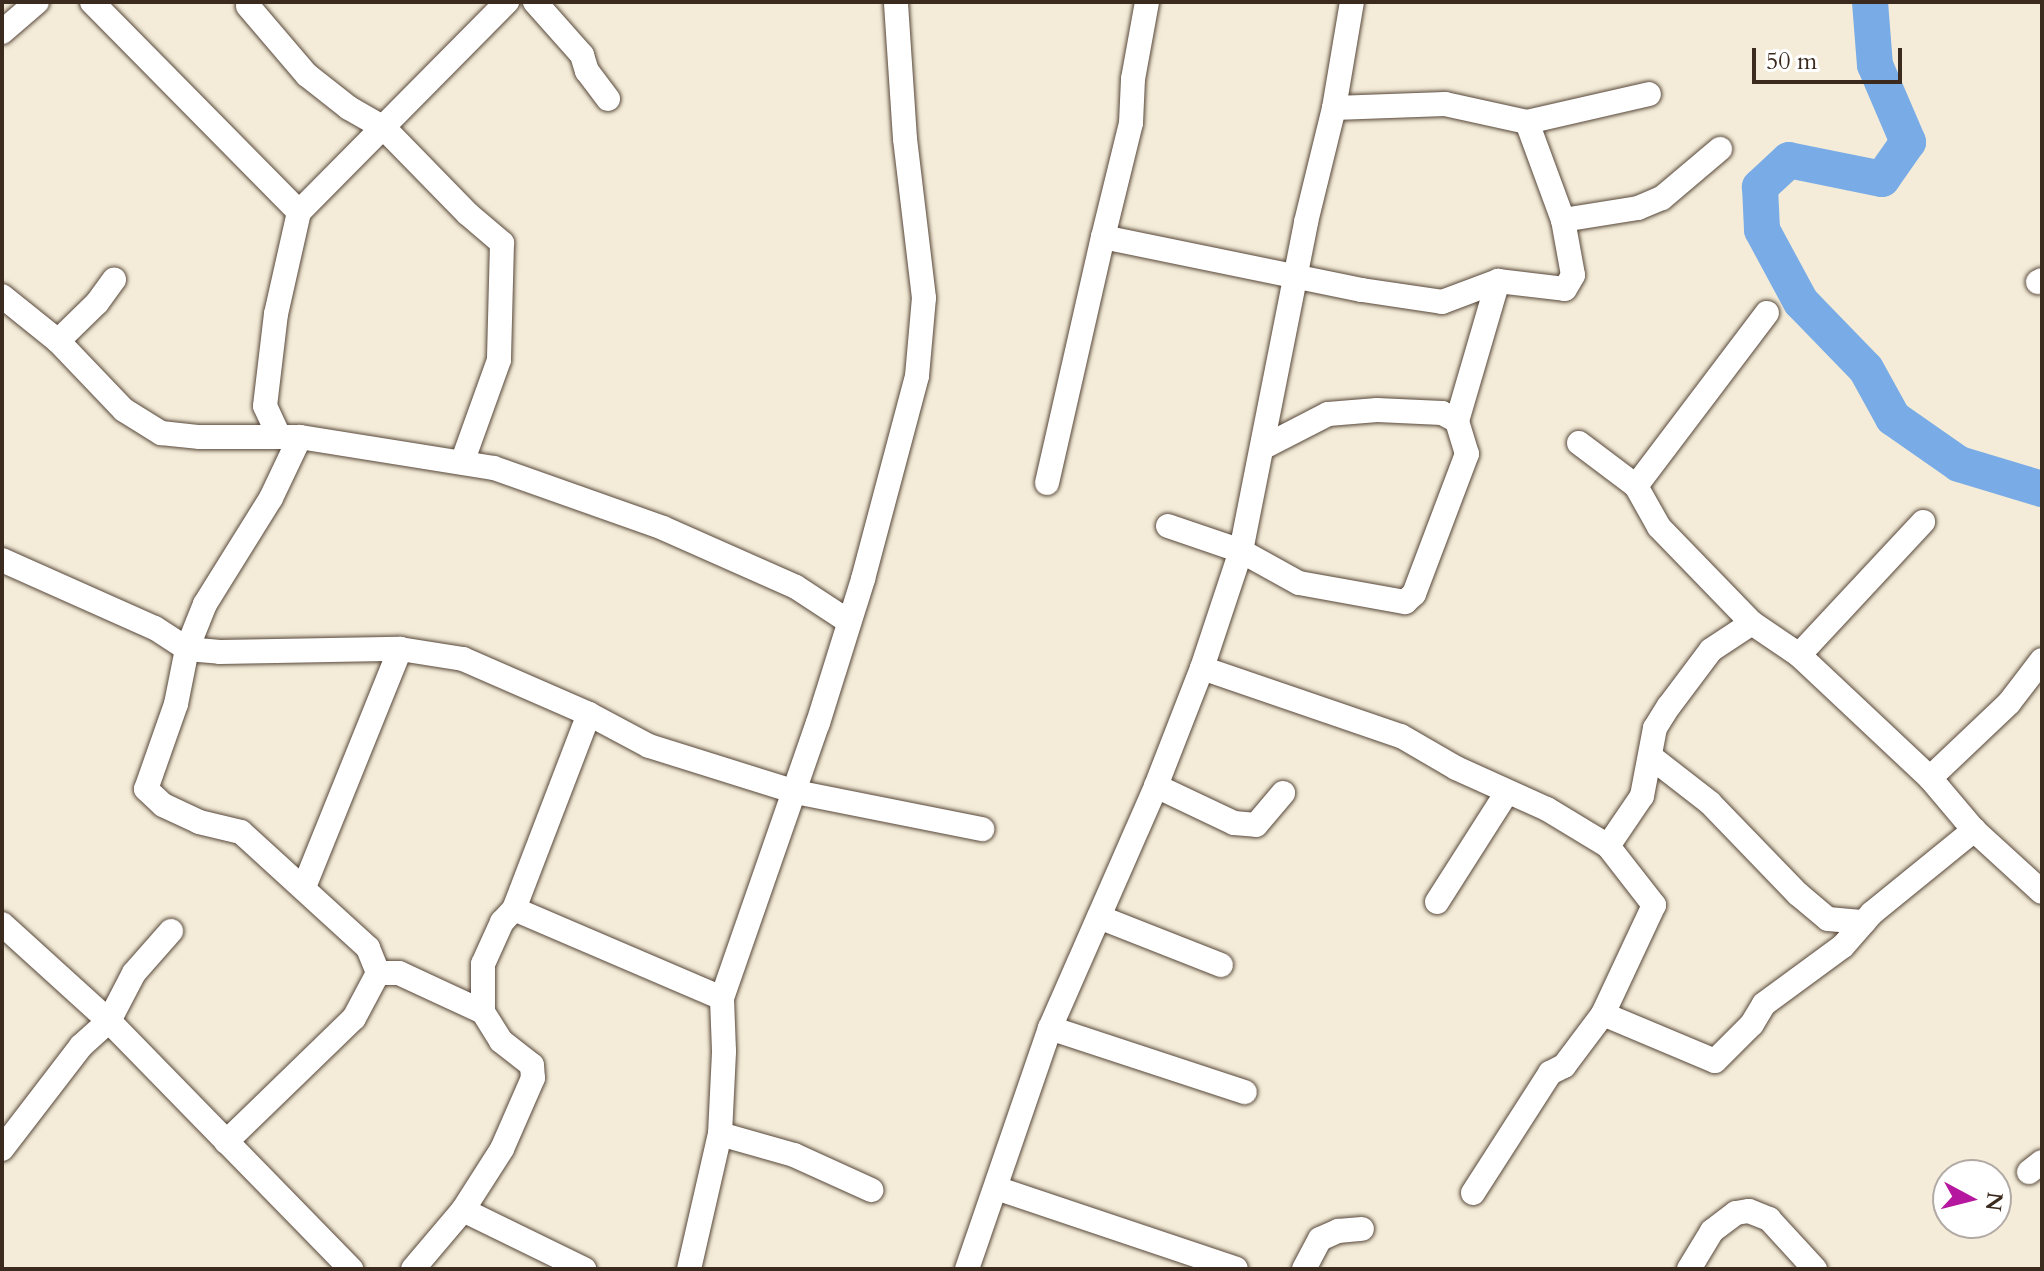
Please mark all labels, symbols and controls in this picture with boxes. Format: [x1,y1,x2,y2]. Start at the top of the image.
scale bar [1756,32,1906,82]
text: 50 m [1766,45,1817,78]
north arrow [1932,1159,2012,1239]
text: N [1978,1190,2010,1213]

